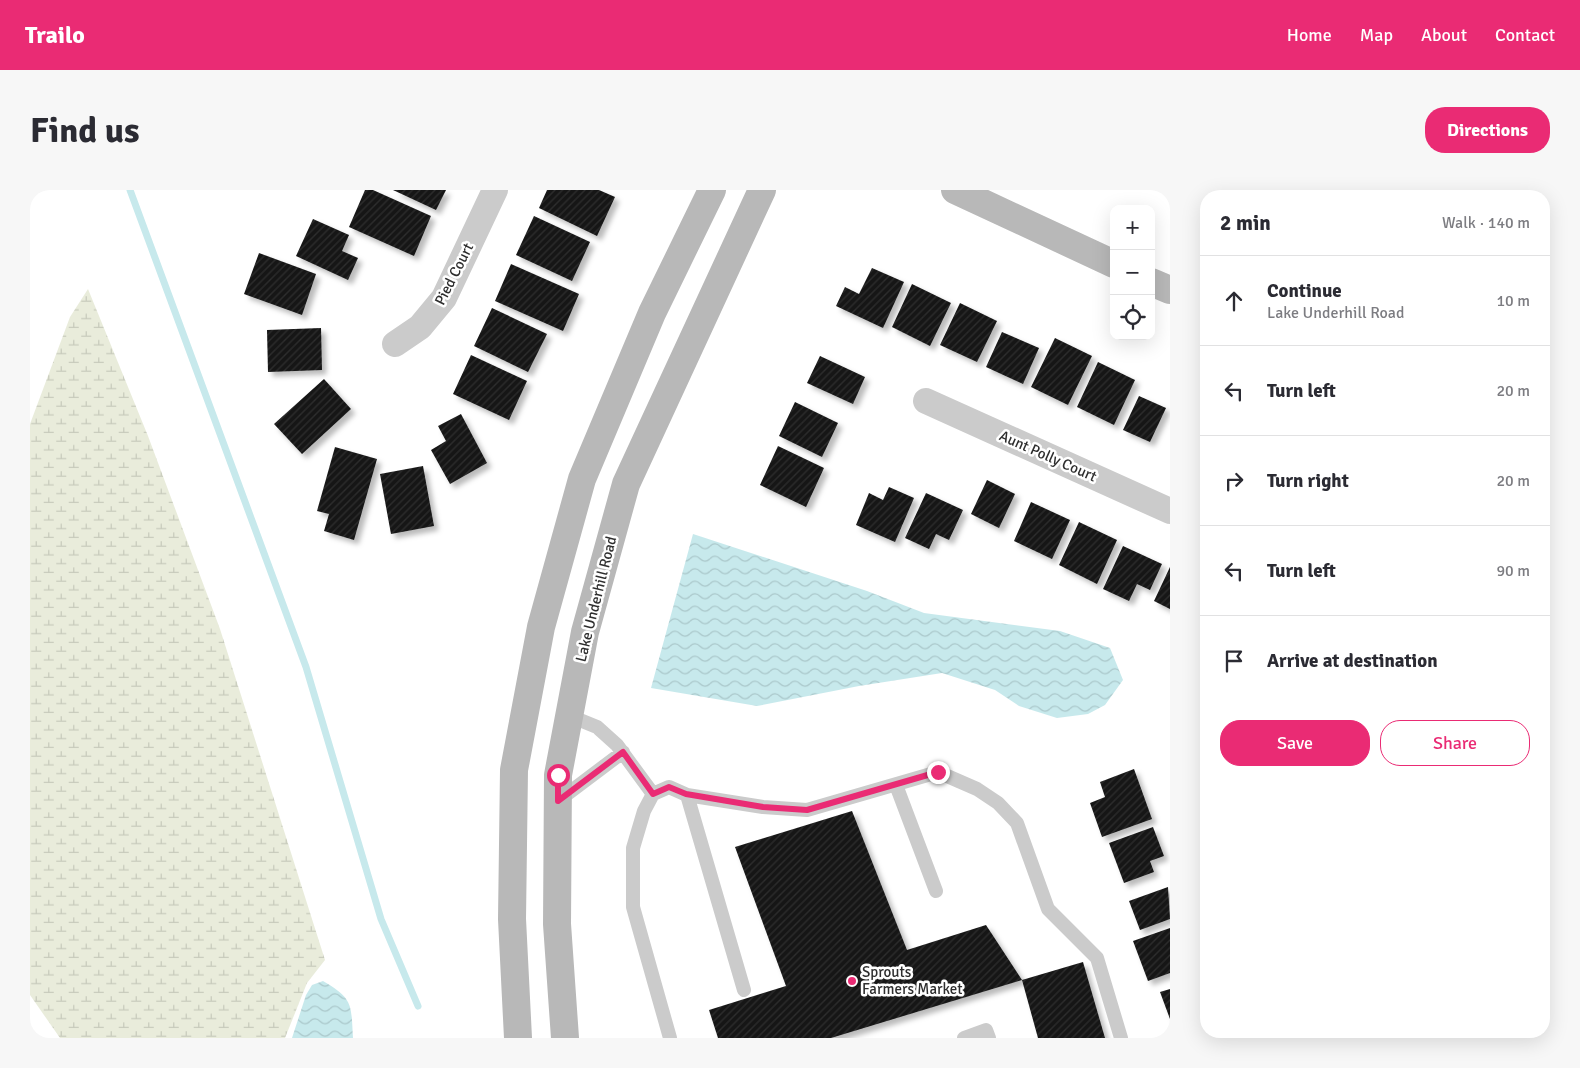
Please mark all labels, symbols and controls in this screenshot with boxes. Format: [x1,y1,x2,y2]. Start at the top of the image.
text: Trailo [25,20,85,50]
text: Home [1287,24,1332,46]
text: Map [1360,24,1393,46]
text: About [1421,24,1467,46]
text: Contact [1495,24,1555,46]
button: Directions [1425,107,1550,153]
text: Find us [30,109,140,152]
map controls [1110,205,1155,340]
button: + [1110,205,1155,250]
text: 2 min [1220,210,1271,236]
text: Walk · 140 m [1442,213,1530,233]
street label: Pied Court [431,240,477,308]
button: − [1110,250,1155,295]
text: Continue [1267,279,1342,303]
icon: ahead [1220,287,1248,315]
text: 10 m [1496,291,1530,311]
button: locate [1110,295,1155,340]
text: Lake Underhill Road [1267,303,1404,323]
icon: left [1220,377,1248,405]
text: Turn left [1267,379,1336,403]
text: 20 m [1496,381,1530,401]
street label: Aunt Polly Court [997,426,1099,486]
icon: right [1220,467,1248,495]
text: Turn right [1267,469,1349,493]
text: 20 m [1496,471,1530,491]
street label: Lake Underhill Road [572,534,620,664]
icon: left [1220,557,1248,585]
text: Turn left [1267,559,1336,583]
text: 90 m [1496,561,1530,581]
icon: arrive [1220,647,1248,675]
text: Arrive at destination [1267,649,1438,673]
button: Save [1220,720,1370,766]
button: Share [1380,720,1530,766]
route end [927,761,950,784]
route start [547,764,570,787]
place label: Sprouts Farmers Market [862,963,963,998]
marker: Sprouts Farmers Market [846,975,858,987]

